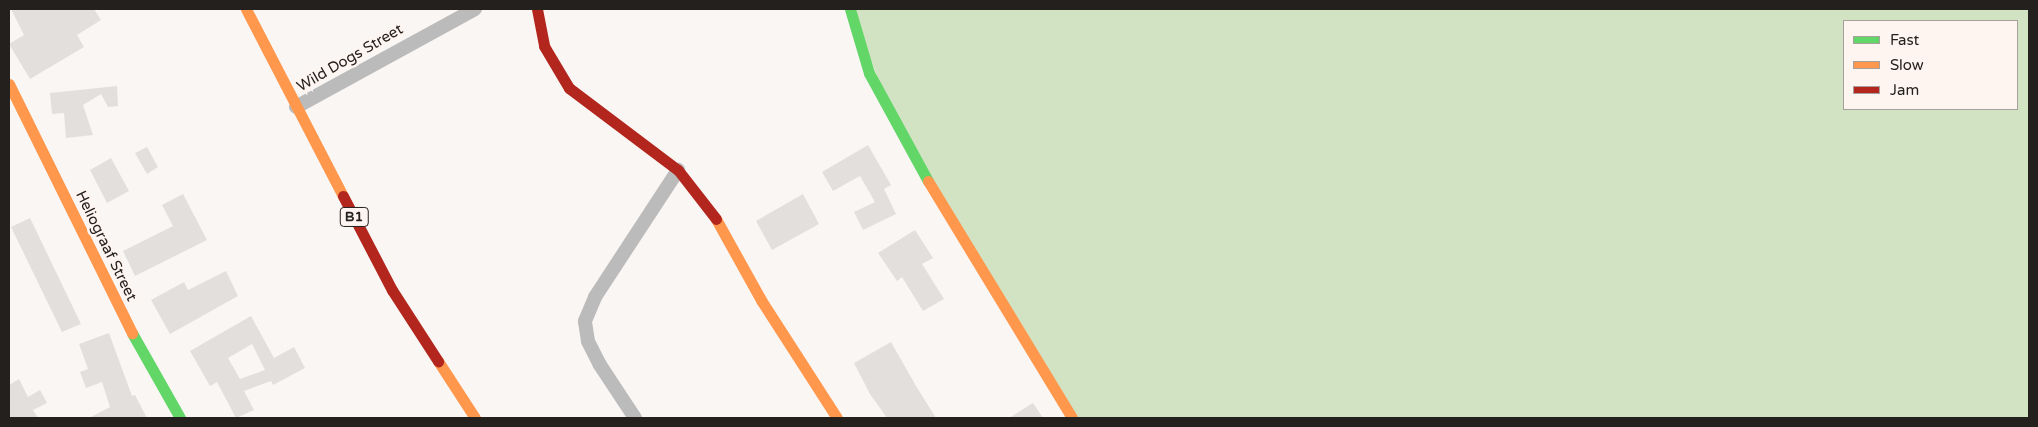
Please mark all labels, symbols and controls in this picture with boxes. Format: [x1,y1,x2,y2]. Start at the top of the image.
street label: Wild Dogs Street [294,20,406,96]
legend [1843,20,2018,110]
text: Fast [1890,31,1919,49]
text: Slow [1890,56,1924,74]
text: Jam [1890,81,1919,99]
street label: Heliograaf Street [71,188,141,304]
road number: B1 [339,206,369,228]

